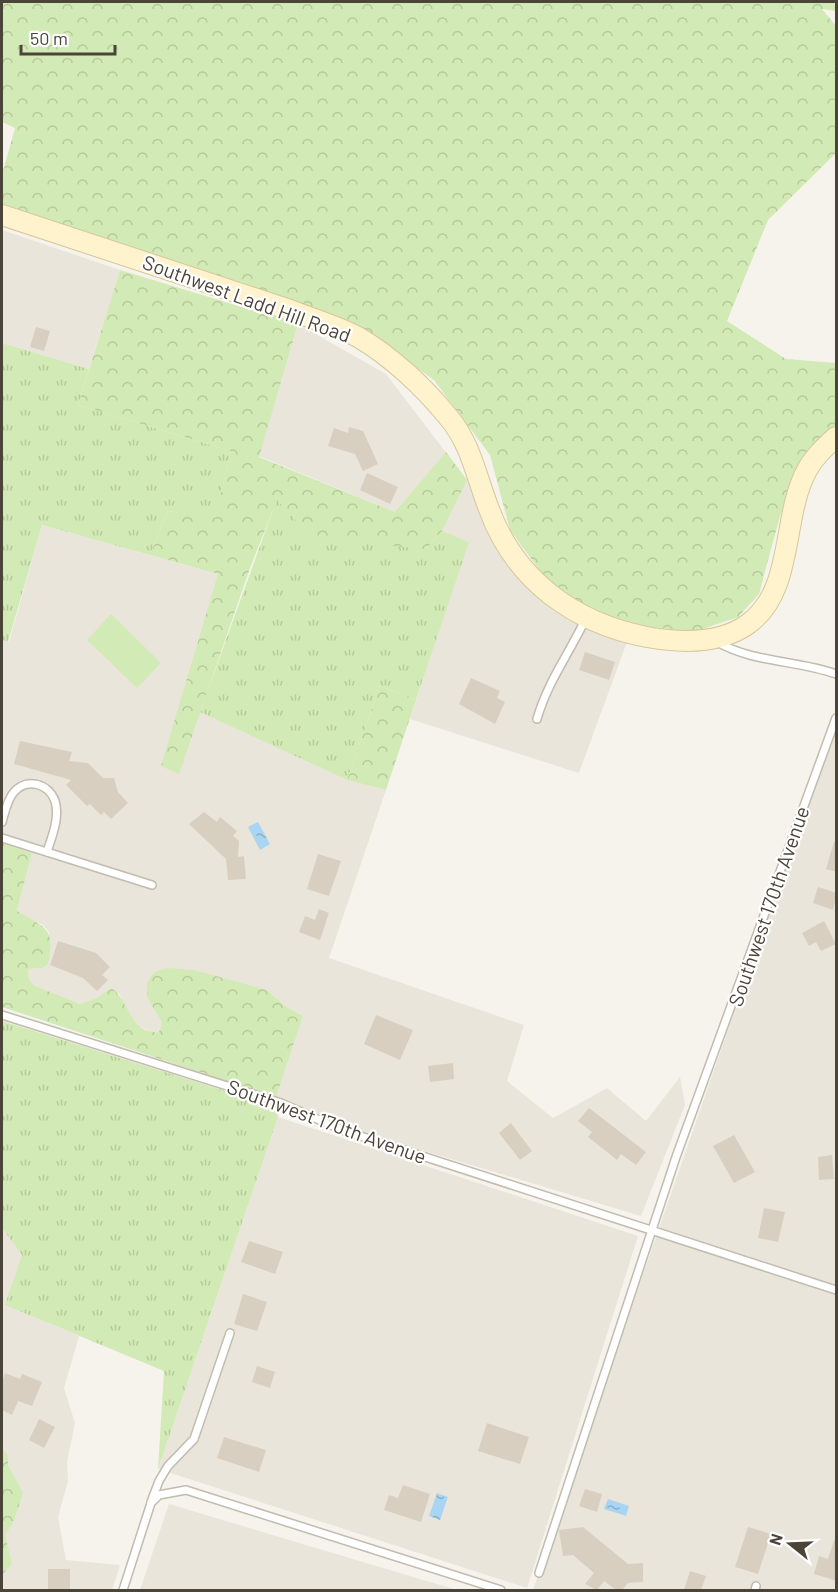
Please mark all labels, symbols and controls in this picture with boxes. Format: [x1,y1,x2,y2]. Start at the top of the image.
scale bar [21,18,116,56]
text: 50 m [30,27,68,49]
street label: Southwest Ladd Hill Road [140,249,354,347]
street label: Southwest 170th Avenue [722,803,814,1009]
street label: Southwest 170th Avenue [224,1074,430,1168]
north arrow [760,1514,820,1574]
text: N [765,1531,786,1547]

